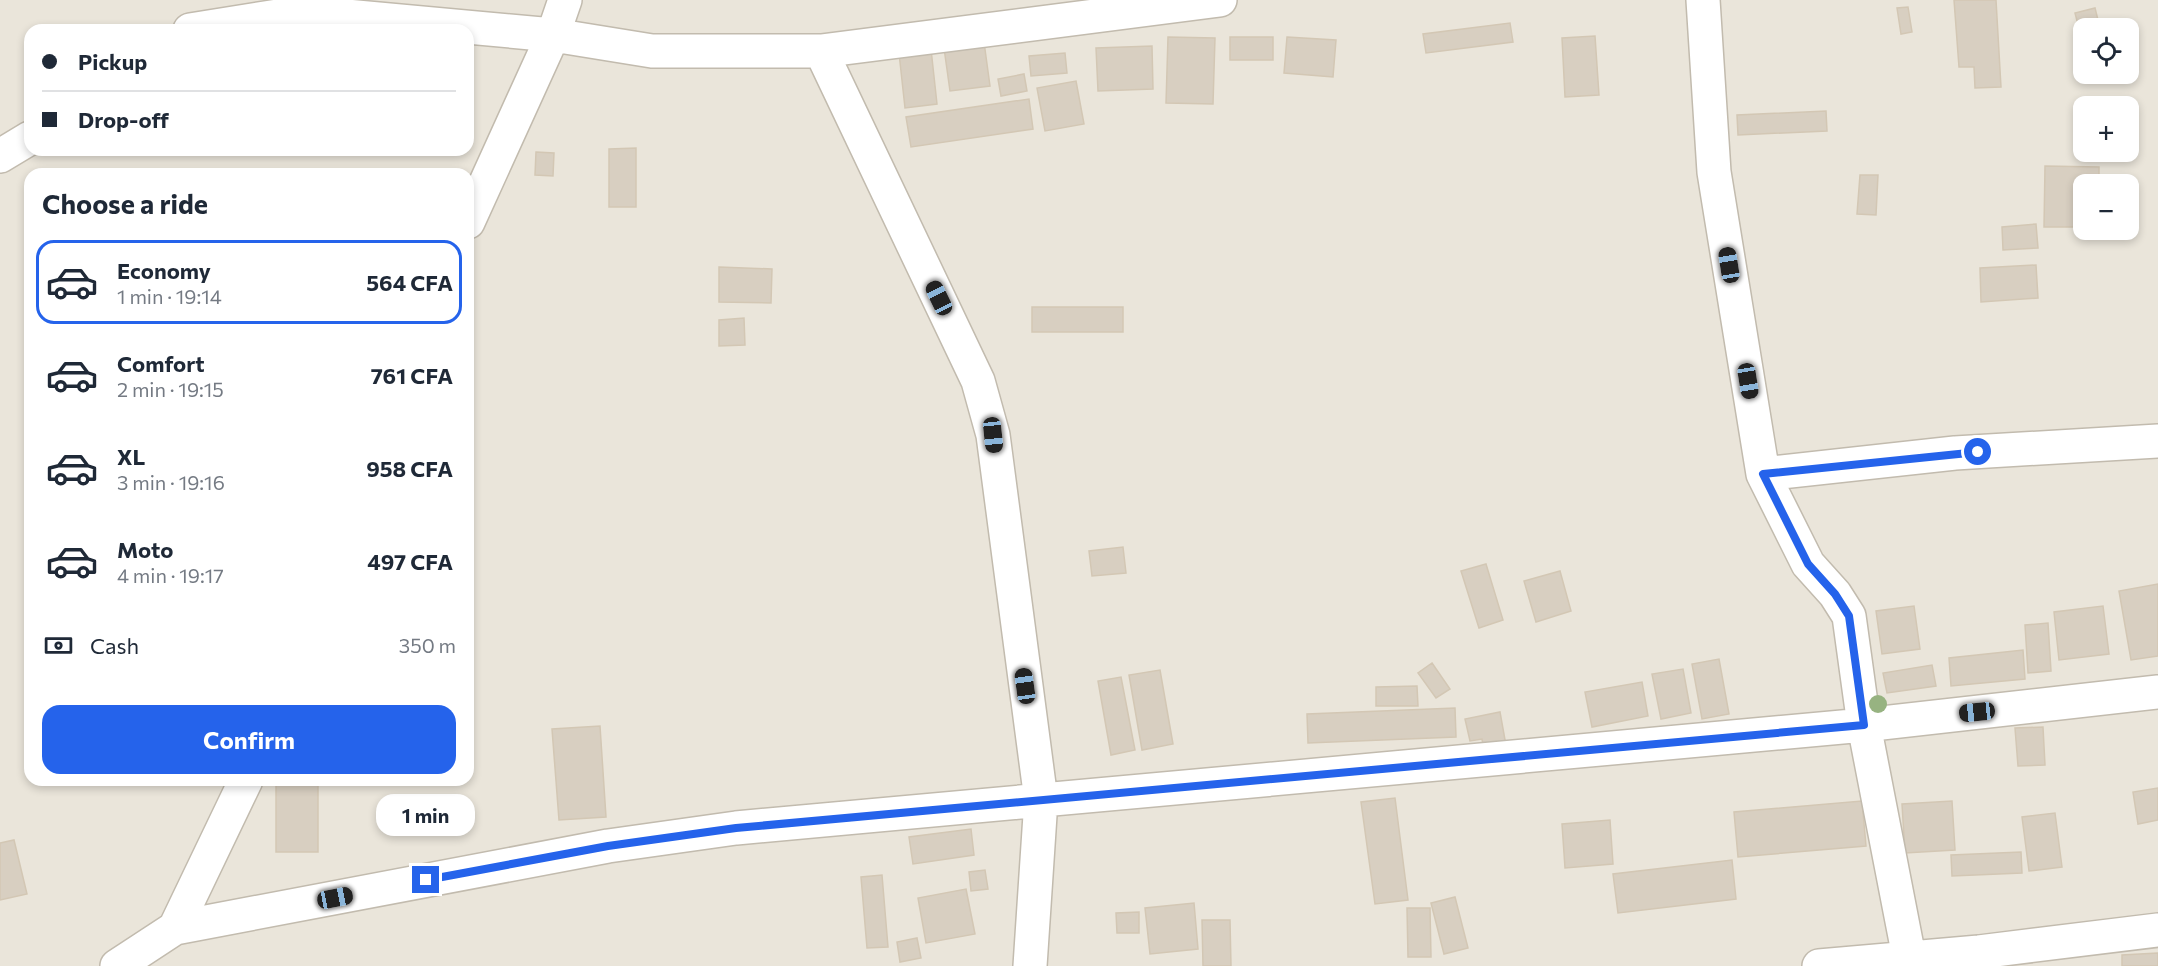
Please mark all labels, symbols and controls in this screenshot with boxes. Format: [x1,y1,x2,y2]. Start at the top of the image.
map controls [2073,18,2139,240]
button: locate [2073,18,2139,84]
text: Pickup [78,48,147,75]
button: + [2073,96,2139,162]
text: Drop-off [78,106,169,133]
button: − [2073,174,2139,240]
text: Choose a ride [42,187,208,220]
car [1717,246,1741,284]
icon: car [45,255,99,309]
text: Economy [117,257,211,284]
text: 564 CFA [366,269,453,296]
car [923,278,955,318]
text: 1 min · 19:14 [117,284,222,308]
icon: car [45,348,99,402]
text: Comfort [117,350,205,377]
text: 761 CFA [371,362,453,389]
car [1736,362,1760,400]
text: 2 min · 19:15 [117,377,224,401]
car [982,416,1004,454]
route start [1964,438,1991,465]
icon: car [45,441,99,495]
text: XL [117,443,145,470]
text: 958 CFA [366,455,453,482]
text: 3 min · 19:16 [117,470,225,494]
icon: car [45,534,99,588]
text: Moto [117,536,173,563]
text: 497 CFA [367,548,453,575]
text: 4 min · 19:17 [117,563,224,587]
icon: cash [42,629,75,662]
text: Cash [90,632,139,659]
text: 350 m [399,633,456,657]
car [1014,667,1036,705]
car [1958,701,1996,723]
button: Confirm [42,705,456,774]
callout: 1 min [376,793,476,835]
text: 1 min [402,803,449,827]
route end [412,866,439,893]
car [316,886,354,910]

